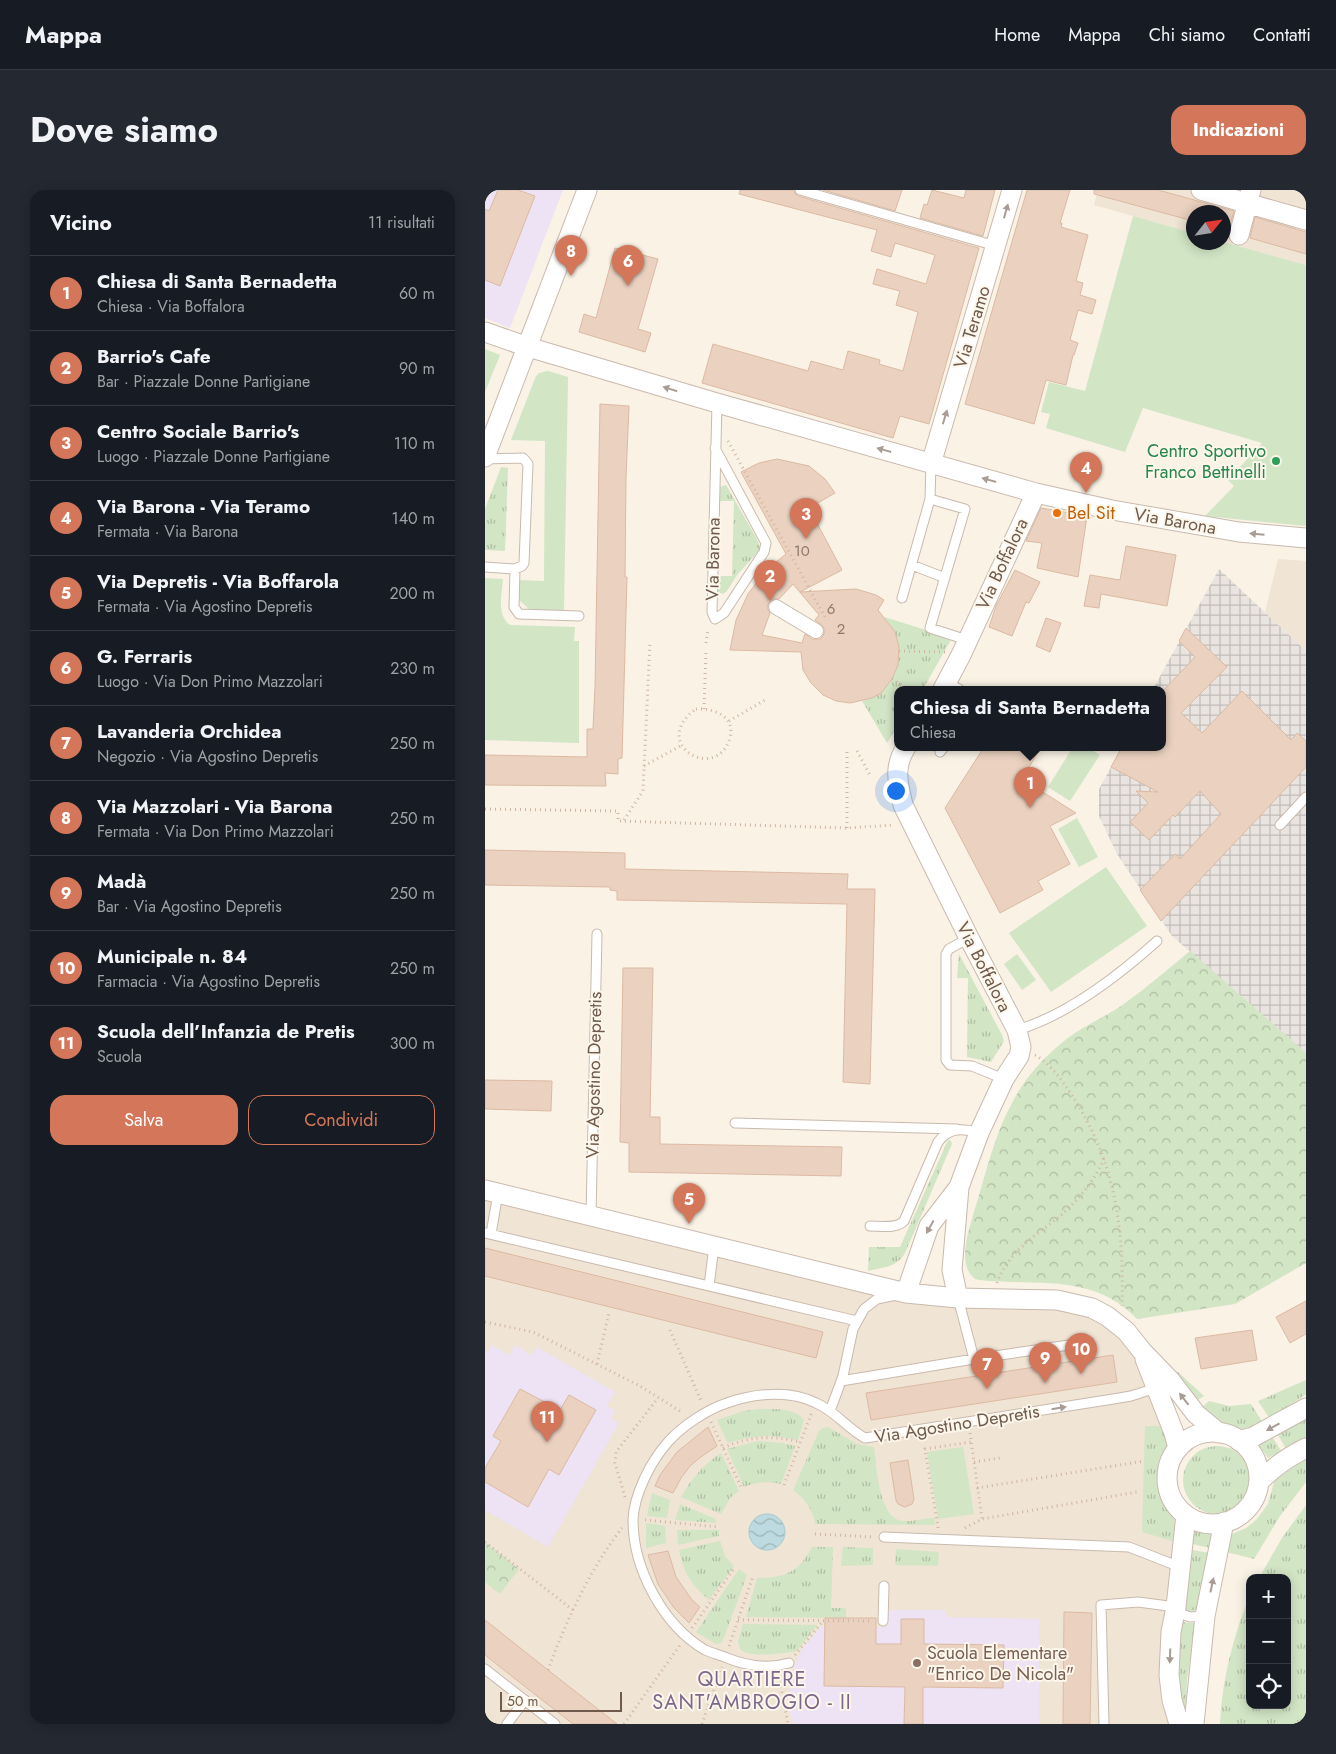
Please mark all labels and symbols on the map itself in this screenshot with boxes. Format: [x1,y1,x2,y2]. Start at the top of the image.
one-way arrow [1003,203,1011,218]
north arrow [1186,205,1231,250]
pin: 8 [555,235,587,276]
pin: 6 [612,245,644,286]
street label: Via Teramo [947,282,997,372]
one-way arrow [662,385,677,393]
one-way arrow [941,409,949,424]
place label: Centro Sportivo Franco Bettinelli [1145,438,1266,485]
one-way arrow [876,446,891,454]
pin: 4 [1070,452,1102,493]
marker: Centro Sportivo Franco Bettinelli [1270,455,1282,467]
one-way arrow [982,476,997,484]
pin: 3 [790,498,822,539]
place label: Bel Sit [1067,500,1115,526]
street label: Via Barona [1132,501,1218,541]
marker: Bel Sit [1051,507,1063,519]
street label: Via Boffalora [969,514,1035,614]
street label: Via Barona [699,517,727,601]
one-way arrow [1249,530,1265,538]
house number: 10 [794,540,810,562]
pin: 2 [754,560,786,601]
house number: 6 [827,598,835,620]
house number: 2 [837,618,845,640]
pin: 1 [1014,767,1046,808]
your location [883,778,909,804]
street label: Via Boffalora [950,917,1018,1017]
street label: Via Agostino Depretis [580,991,608,1159]
pin: 5 [673,1183,705,1224]
one-way arrow [926,1220,935,1233]
pin: 10 [1065,1333,1097,1374]
pin: 9 [1029,1342,1061,1383]
pin: 7 [971,1348,1003,1389]
one-way arrow [1179,1393,1190,1406]
street label: Via Agostino Depretis [873,1398,1041,1450]
pin: 11 [531,1401,563,1442]
one-way arrow [1051,1403,1067,1411]
one-way arrow [1267,1422,1280,1431]
one-way arrow [1208,1576,1216,1592]
place label: Scuola Elementare "Enrico De Nicola" [927,1640,1074,1687]
one-way arrow [1166,1648,1174,1664]
marker: Scuola Elementare "Enrico De Nicola" [911,1657,923,1669]
district label: QUARTIERE SANT'AMBROGIO - II [652,1665,852,1717]
scale bar [500,1689,623,1712]

